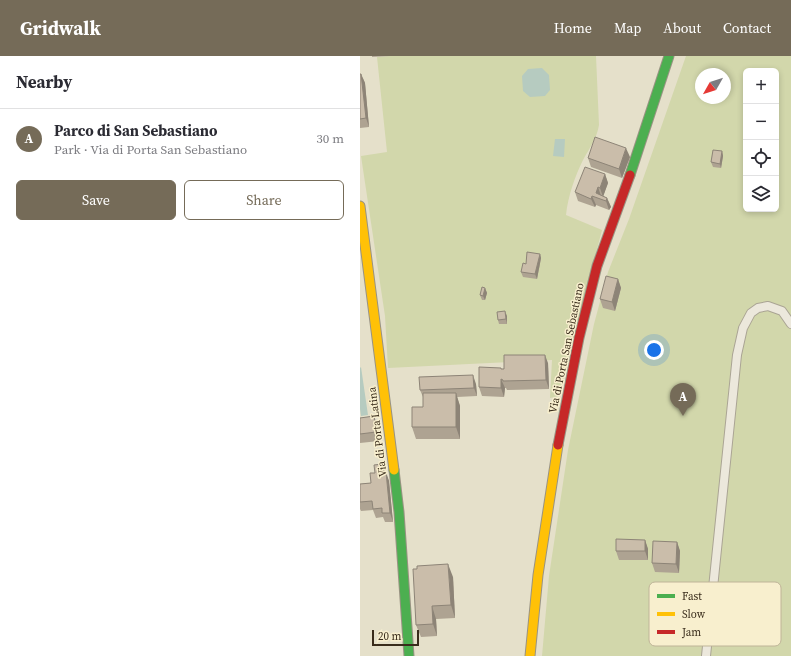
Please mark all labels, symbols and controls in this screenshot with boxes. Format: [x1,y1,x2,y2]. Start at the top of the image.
text: Gridwalk [20,15,101,41]
text: Home [554,18,592,38]
text: Map [614,18,641,38]
text: About [663,18,701,38]
text: Contact [723,18,771,38]
north arrow [695,68,731,104]
map controls [743,68,779,212]
button: + [743,68,779,104]
text: Nearby [16,70,72,94]
button: − [743,104,779,140]
text: Parco di San Sebastiano [54,120,218,141]
text: A [25,130,33,147]
text: 30 m [316,130,344,147]
button: locate [743,140,779,176]
text: Park · Via di Porta San Sebastiano [54,141,247,158]
button: layers [743,176,779,212]
button: Save [16,180,176,220]
button: Share [184,180,344,220]
street label: Via di Porta San Sebastiano [545,282,588,415]
your location [644,340,664,360]
pin: A [670,383,696,416]
street label: Via di Porta Latina [364,386,390,478]
legend [649,582,781,646]
text: Fast [682,589,702,604]
text: Slow [682,607,706,622]
text: Jam [681,625,701,640]
scale bar [372,628,419,647]
text: 20 m [378,629,401,644]

